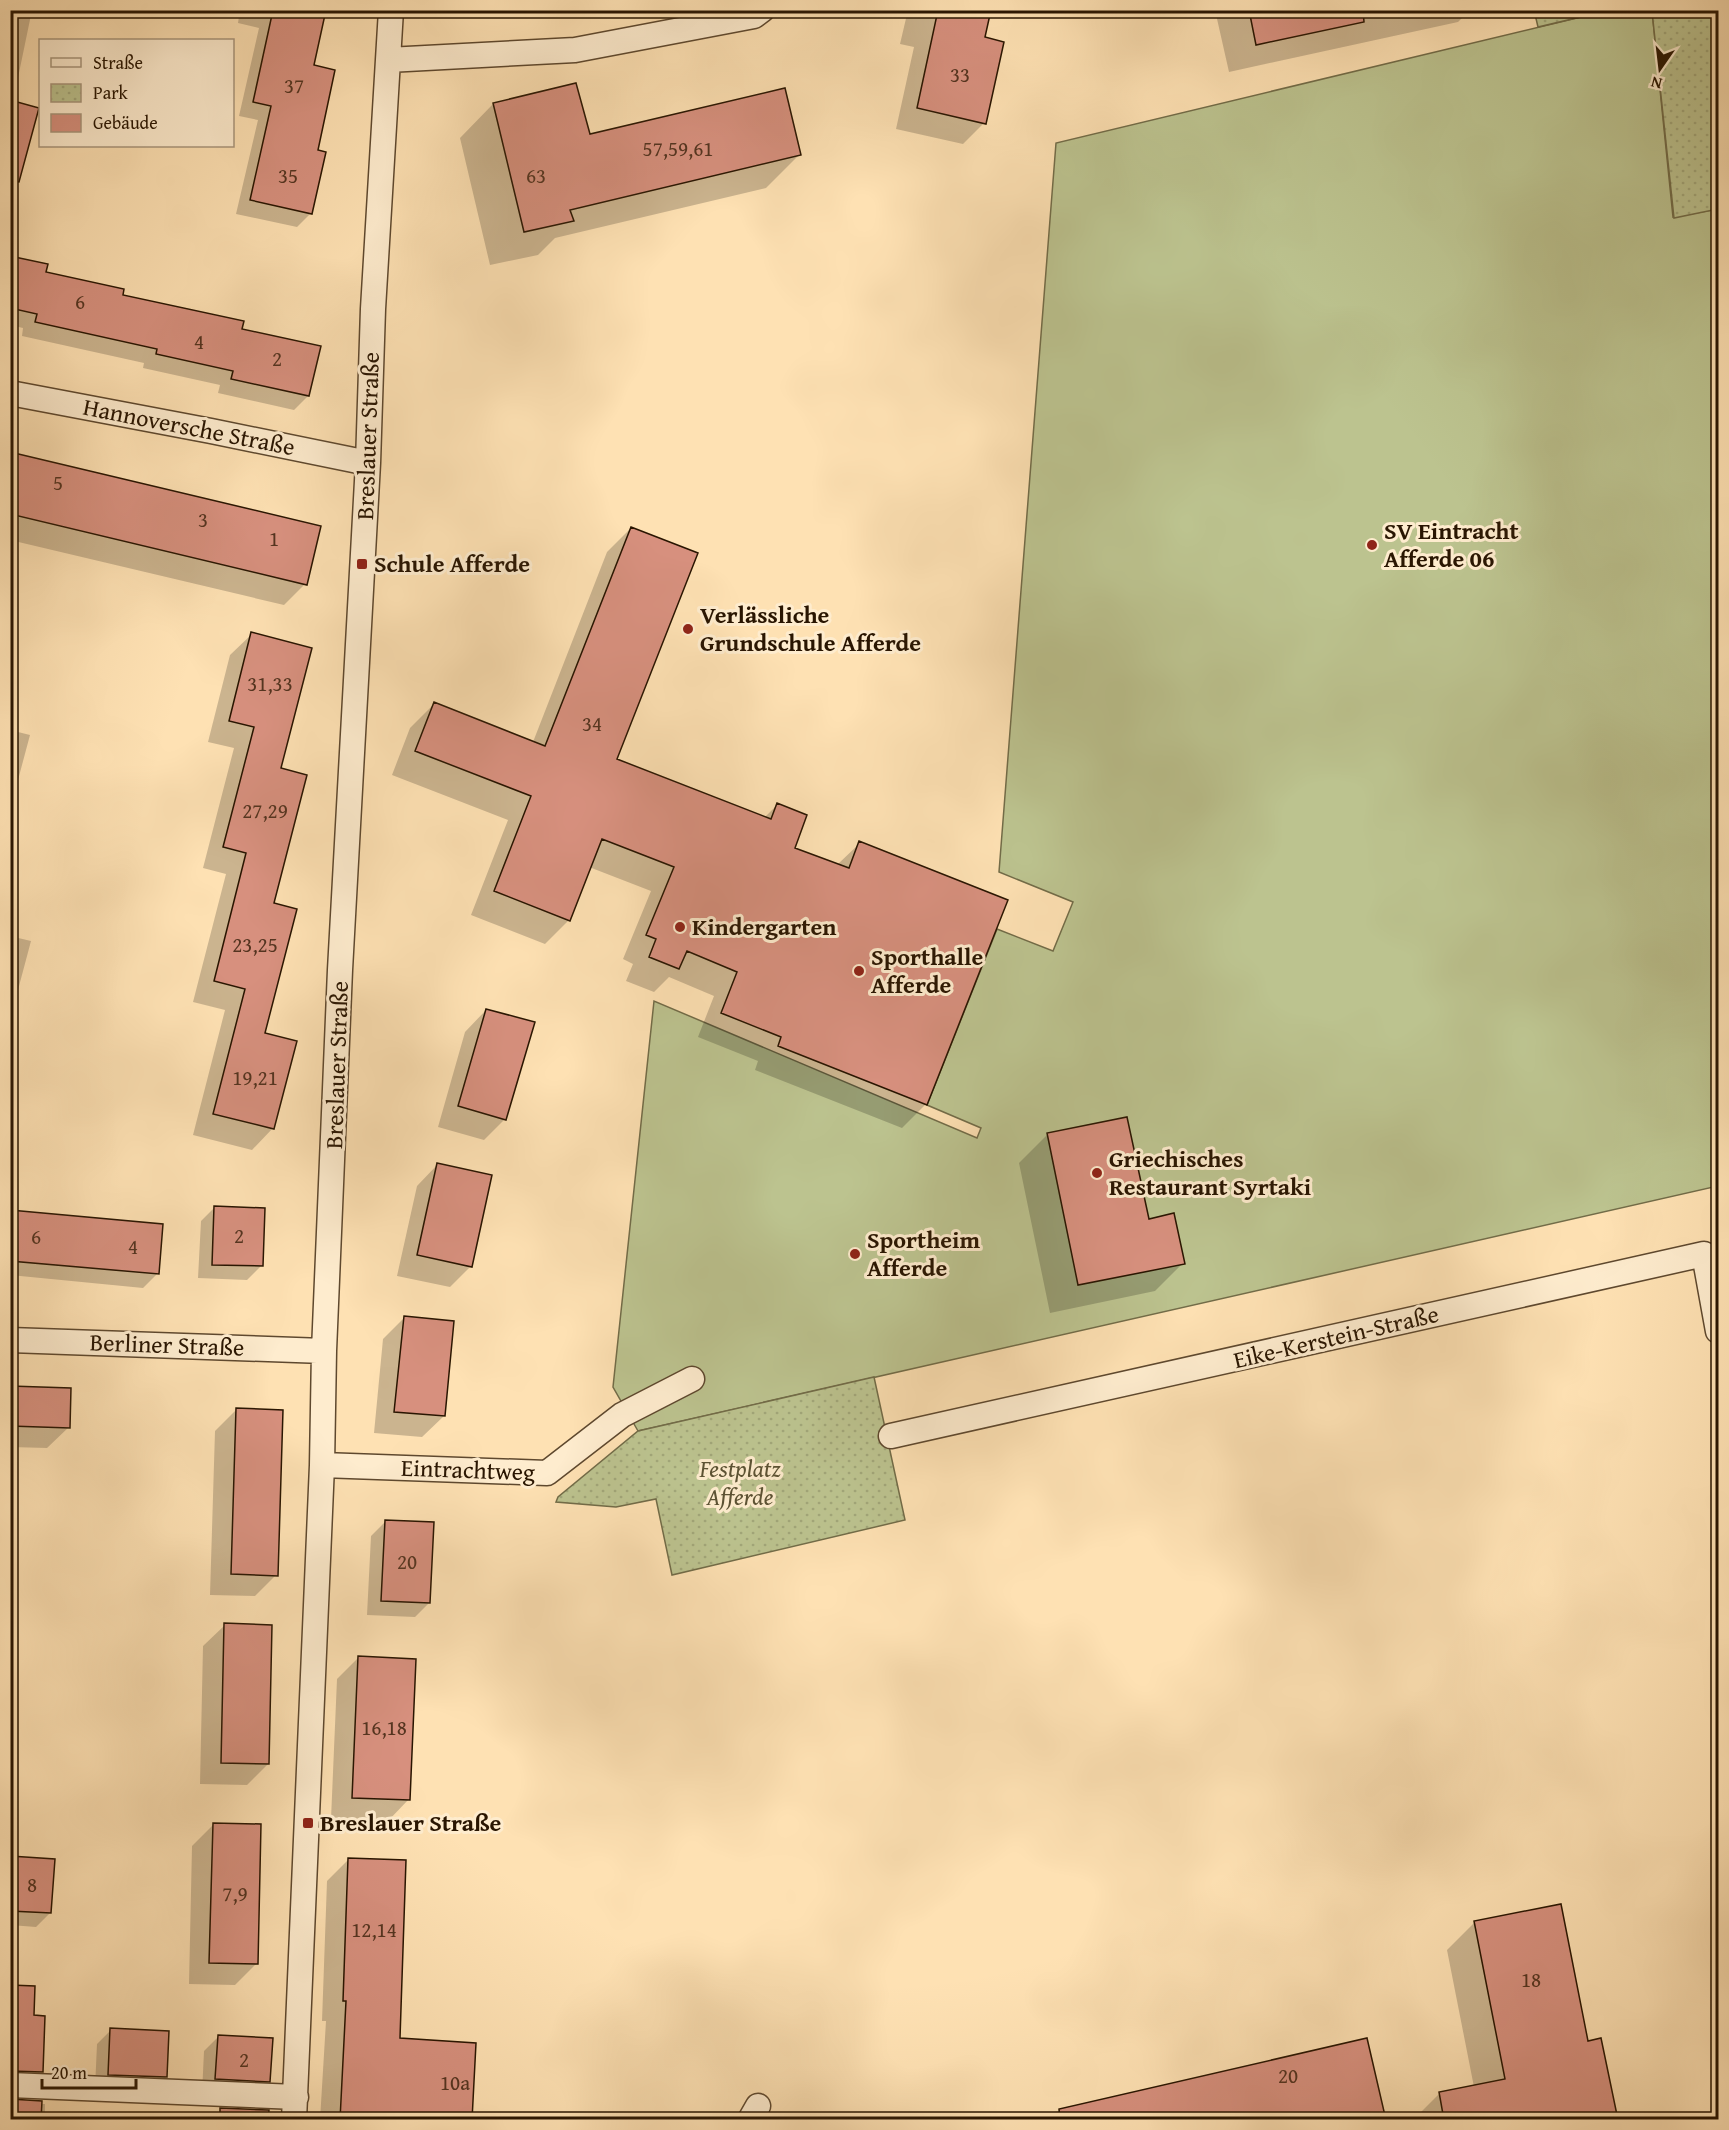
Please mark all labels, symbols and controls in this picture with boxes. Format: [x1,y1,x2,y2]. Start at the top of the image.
legend [39,39,234,147]
north arrow [1630,39,1690,99]
text: Straße [93,49,143,76]
house number: 33 [950,59,970,90]
house number: 37 [284,70,304,101]
text: N [1648,71,1664,96]
text: Park [93,79,129,106]
text: Gebäude [93,109,158,136]
house number: 57,59,61 [643,133,713,164]
house number: 35 [278,160,298,191]
house number: 63 [526,160,546,191]
house number: 6 [75,286,85,317]
house number: 4 [194,326,204,357]
house number: 2 [272,343,282,374]
street label: Breslauer Straße [347,351,388,521]
street label: Hannoversche Straße [80,389,298,464]
house number: 5 [53,467,63,498]
house number: 3 [198,504,208,535]
place label: SV Eintracht Afferde 06 [1384,513,1519,576]
house number: 1 [269,523,279,554]
marker: SV Eintracht Afferde 06 [1365,538,1379,552]
place label: Schule Afferde [374,546,530,581]
marker: Schule Afferde [355,557,369,571]
place label: Verlässliche Grundschule Afferde [700,597,921,660]
marker: Verlässliche Grundschule Afferde [681,622,695,636]
house number: 31,33 [247,668,293,699]
house number: 34 [582,708,602,739]
house number: 27,29 [242,795,288,826]
place label: Kindergarten [692,909,836,944]
marker: Kindergarten [673,920,687,934]
house number: 23,25 [232,929,278,960]
place label: Sporthalle Afferde [871,939,984,1002]
marker: Sporthalle Afferde [852,964,866,978]
street label: Breslauer Straße [316,980,357,1150]
house number: 19,21 [232,1062,278,1093]
place label: Griechisches Restaurant Syrtaki [1109,1141,1311,1204]
marker: Griechisches Restaurant Syrtaki [1090,1166,1104,1180]
house number: 2 [234,1220,244,1251]
house number: 6 [31,1221,41,1252]
place label: Sportheim Afferde [867,1222,981,1285]
house number: 4 [128,1231,138,1262]
marker: Sportheim Afferde [848,1247,862,1261]
street label: Eike-Kerstein-Straße [1230,1296,1442,1377]
street label: Berliner Straße [89,1324,245,1365]
street label: Eintrachtweg [401,1450,536,1489]
park label: Festplatz Afferde [699,1451,781,1514]
house number: 20 [397,1546,417,1577]
house number: 16,18 [361,1712,407,1743]
place label: Breslauer Straße [320,1805,502,1840]
marker: Breslauer Straße [301,1816,315,1830]
house number: 8 [27,1869,37,1900]
house number: 7,9 [222,1878,248,1909]
house number: 12,14 [351,1914,397,1945]
house number: 18 [1521,1964,1541,1995]
house number: 2 [239,2044,249,2075]
scale bar [42,2052,136,2090]
text: 20 m [51,2059,87,2086]
house number: 20 [1278,2060,1298,2091]
house number: 10a [440,2067,470,2098]

